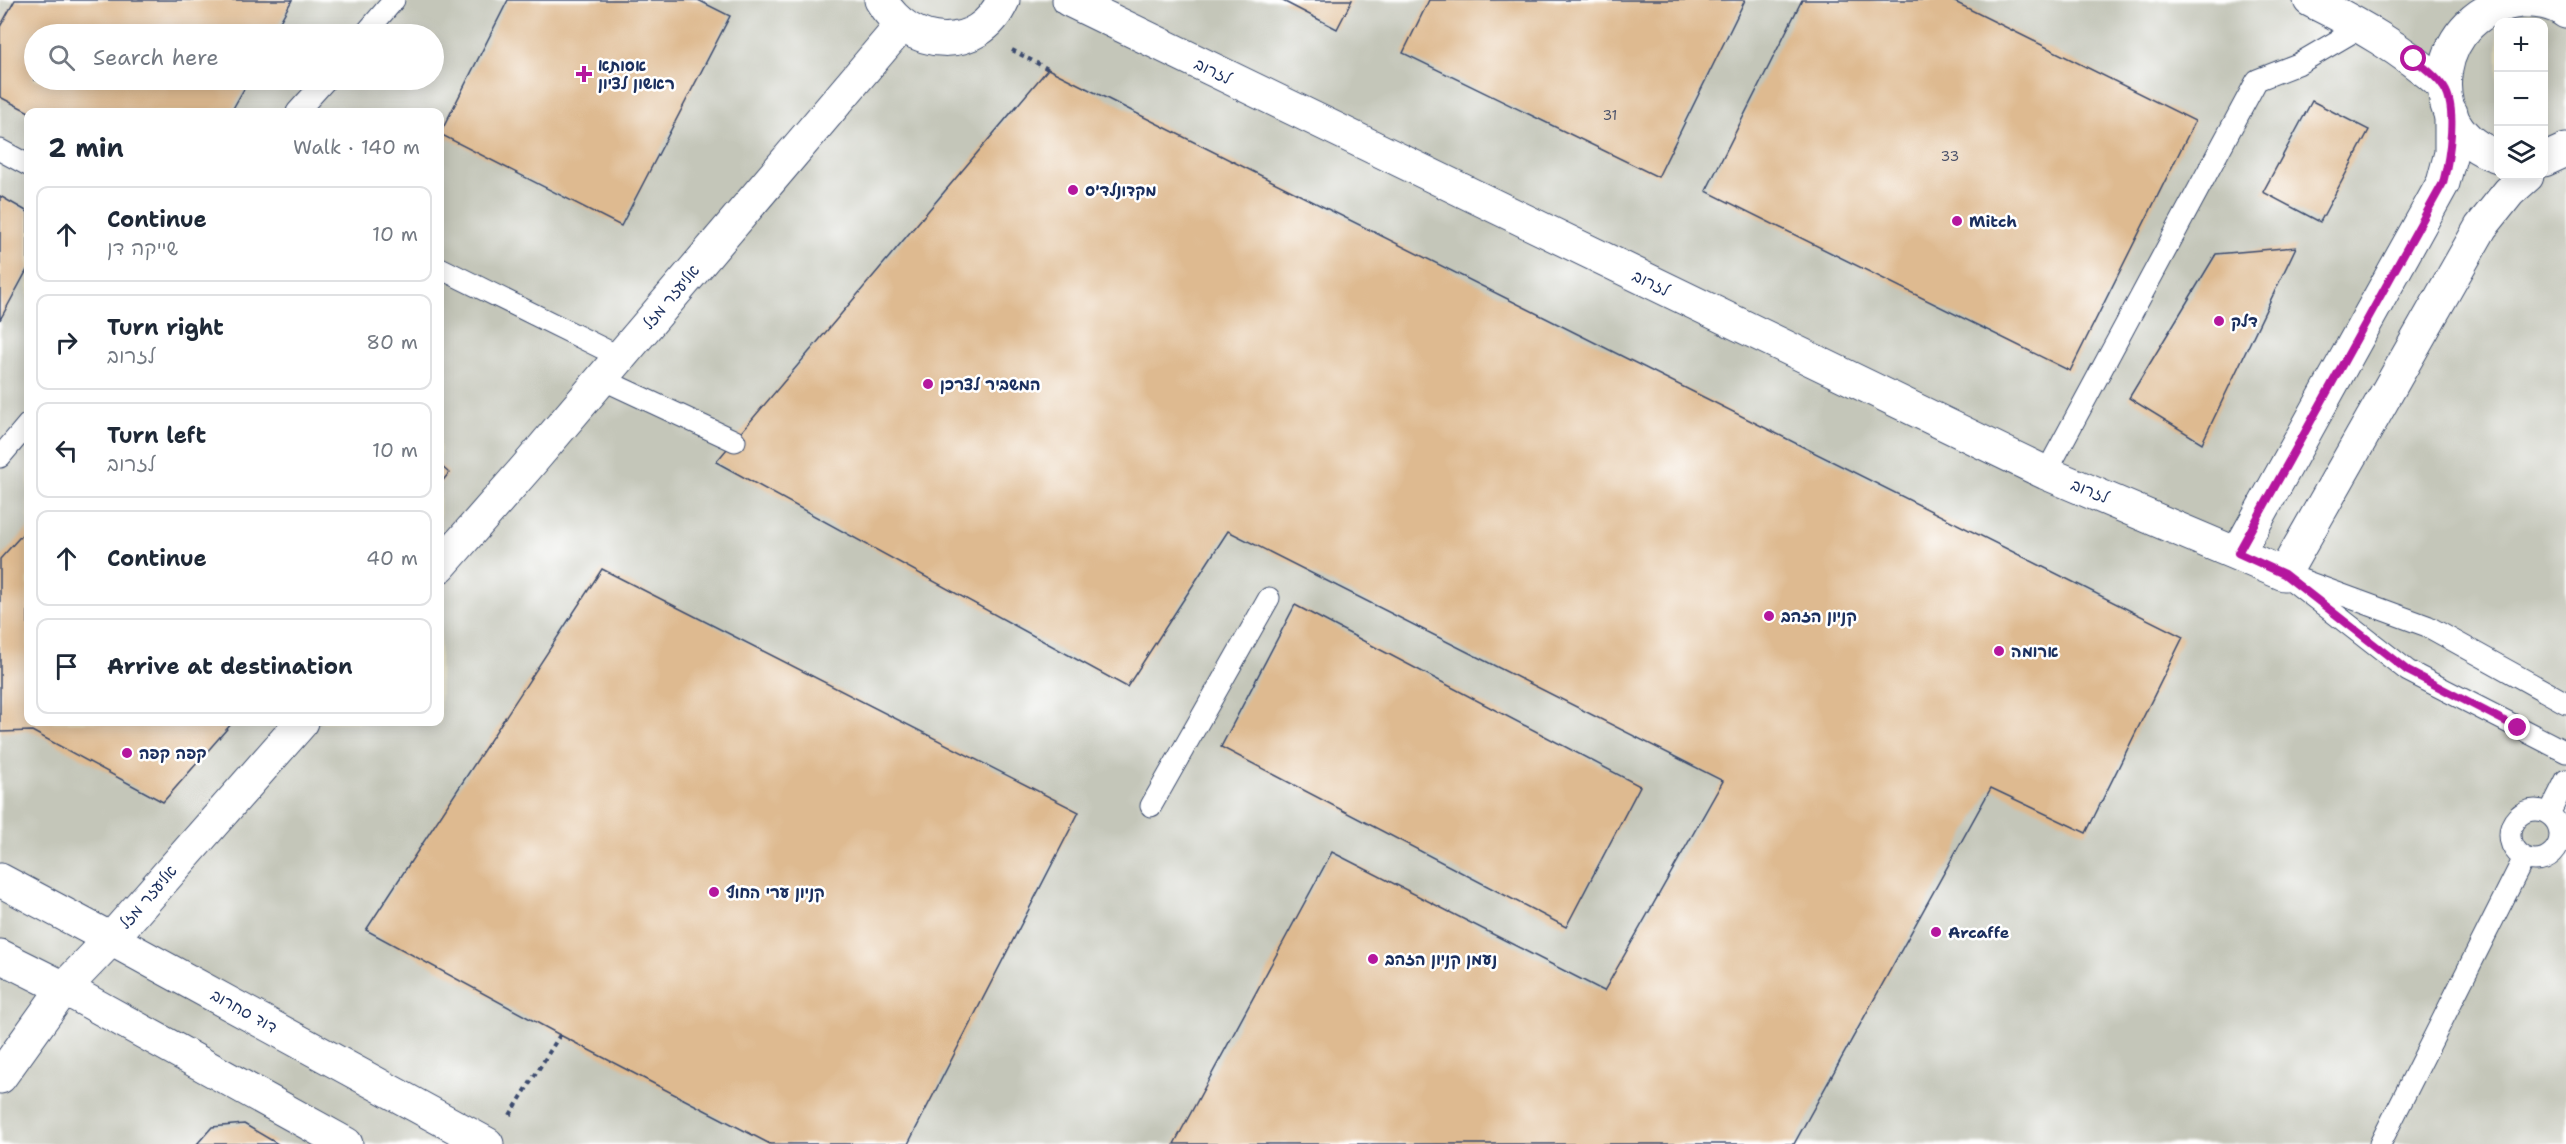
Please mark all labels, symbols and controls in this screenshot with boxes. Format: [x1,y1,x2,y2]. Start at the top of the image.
map controls [2494,18,2548,180]
button: + [2494,18,2548,72]
search box [24,24,444,90]
icon: search [45,41,78,74]
text: Search here [93,43,219,72]
route start [2400,45,2426,71]
street label: לזרוב [1191,53,1236,89]
place label: אסותא ראשון לציון [598,55,675,94]
marker: אסותא ראשון לציון [575,65,593,83]
button: − [2494,72,2548,126]
house number: 31 [1603,106,1617,124]
button: layers [2494,126,2548,180]
text: 2 min [48,130,124,165]
text: Walk · 140 m [293,134,420,160]
house number: 33 [1941,147,1959,165]
place label: מקדונלד'ס [1085,180,1157,201]
marker: מקדונלד'ס [1066,183,1080,197]
text: Continue [107,205,207,234]
place label: Mitch [1969,211,2017,232]
marker: Mitch [1950,214,1964,228]
icon: ahead [50,218,83,251]
text: 10 m [372,221,418,247]
text: שייקה דן [107,235,178,261]
street label: אליעזר מזל [638,260,704,334]
street label: לזרוב [1629,265,1674,301]
place label: דלק [2231,311,2258,332]
text: Turn right [107,313,224,342]
marker: דלק [2212,314,2226,328]
icon: right [50,326,83,359]
text: 80 m [366,329,418,355]
text: לזרוב [107,343,155,369]
place label: המשביר לצרכן [940,374,1041,395]
marker: המשביר לצרכן [921,377,935,391]
text: Turn left [107,421,206,450]
icon: left [50,434,83,467]
text: 10 m [372,437,418,463]
text: לזרוב [107,451,155,477]
street label: לזרוב [2068,474,2113,508]
icon: ahead [50,542,83,575]
text: Continue [107,544,207,573]
text: 40 m [366,545,418,571]
place label: קניון הזהב [1780,606,1857,627]
marker: קניון הזהב [1762,609,1776,623]
place label: ארומה [2011,641,2058,662]
marker: ארומה [1992,644,2006,658]
icon: arrive [50,650,83,683]
text: Arrive at destination [107,652,353,681]
route end [2504,714,2530,740]
place label: קפה קפה [139,743,207,764]
marker: קפה קפה [120,746,134,760]
street label: אליעזר מזל [114,861,182,933]
place label: קניון ערי החוף [726,882,825,903]
marker: קניון ערי החוף [707,885,721,899]
place label: Arcaffe [1948,922,2010,943]
marker: Arcaffe [1929,925,1943,939]
place label: נעמן קניון הזהב [1384,949,1497,970]
marker: נעמן קניון הזהב [1366,952,1380,966]
street label: דוד סחרוב [207,984,281,1038]

